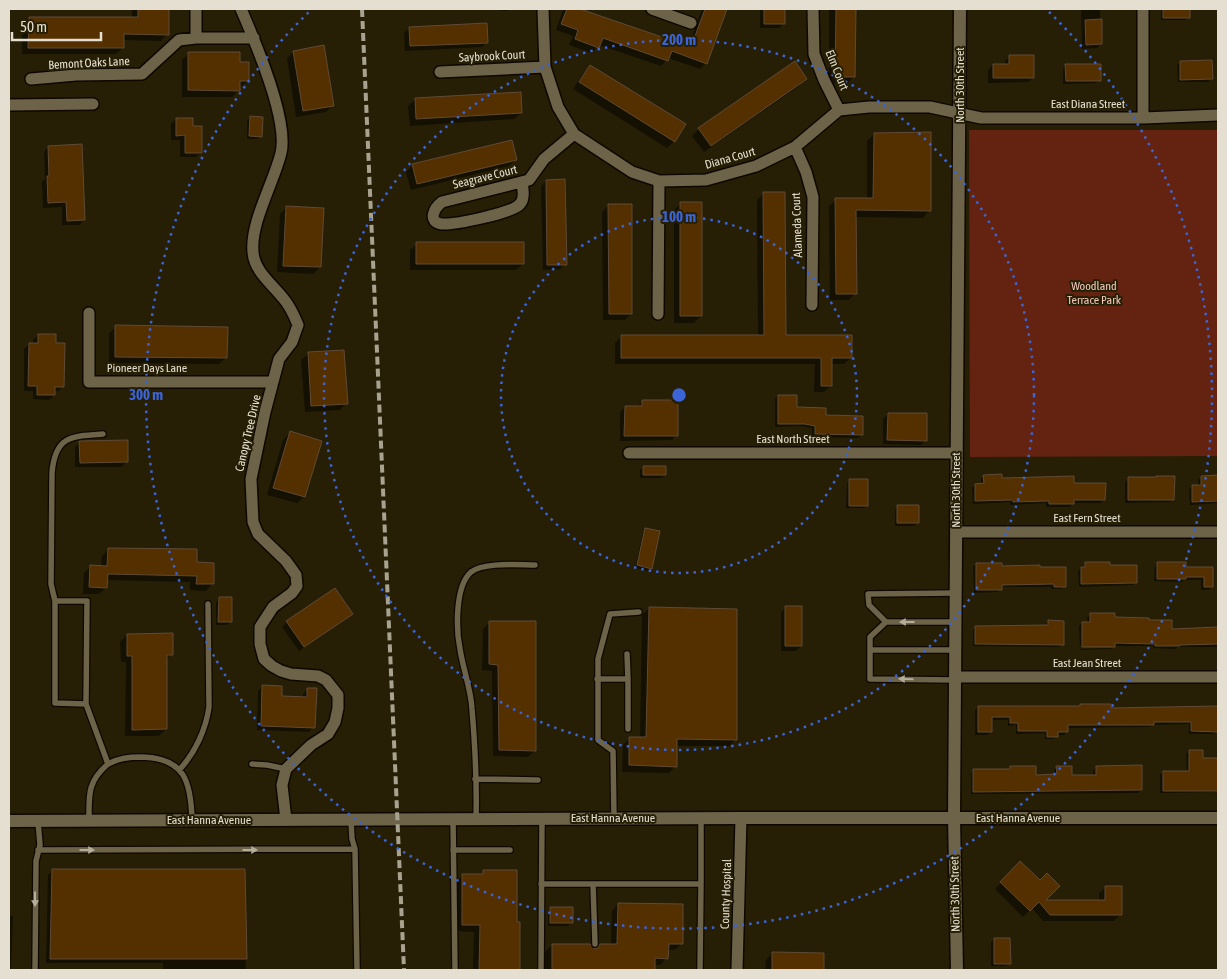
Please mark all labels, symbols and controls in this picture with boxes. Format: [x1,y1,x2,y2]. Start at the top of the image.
scale bar [12,10,101,42]
text: 50 m [20,18,47,35]
text: 200 m [662,31,696,48]
street label: Saybrook Court [458,47,526,65]
street label: North 30th Street [953,47,967,123]
street label: Elm Court [823,48,852,93]
street label: Bemont Oaks Lane [48,54,130,72]
street label: East Diana Street [1051,97,1126,111]
street label: Diana Court [703,144,757,172]
street label: Seagrave Court [451,162,519,192]
street label: Alameda Court [789,192,805,258]
text: 100 m [662,208,696,225]
park label: Woodland Terrace Park [1067,279,1122,307]
street label: Pioneer Days Lane [107,361,187,375]
text: 300 m [129,386,163,403]
centre of rings [670,386,688,404]
street label: Canopy Tree Drive [232,393,264,473]
street label: East North Street [756,432,830,446]
street label: North 30th Street [949,452,963,528]
street label: East Fern Street [1053,511,1121,525]
one-way arrow [898,618,914,626]
street label: East Jean Street [1053,656,1122,670]
one-way arrow [898,675,914,683]
street label: East Hanna Avenue [571,811,655,825]
street label: East Hanna Avenue [976,811,1060,825]
street label: East Hanna Avenue [167,813,251,827]
one-way arrow [79,846,95,854]
one-way arrow [242,846,258,854]
street label: North 30th Street [947,856,963,932]
street label: County Hospital [718,858,734,929]
one-way arrow [31,891,39,907]

